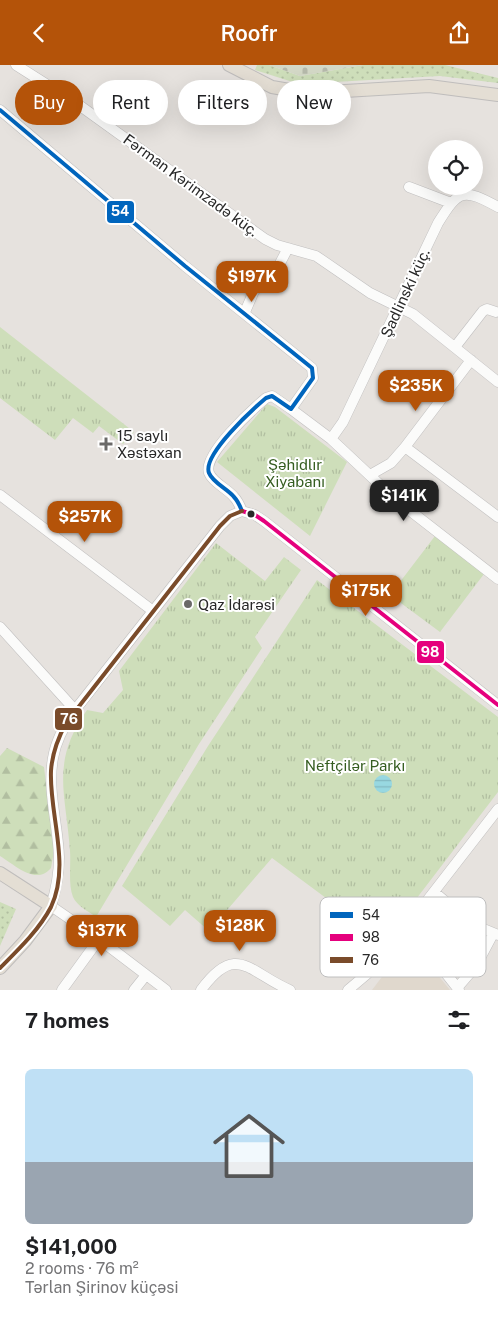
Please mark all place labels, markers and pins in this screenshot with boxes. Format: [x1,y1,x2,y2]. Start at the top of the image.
pin: $197K [217,261,287,303]
pin: $235K [381,369,451,412]
place label: 15 saylı Xəstəxan [117,427,182,461]
marker: 15 saylı Xəstəxan [99,437,113,451]
pin: $141K [369,479,439,522]
pin: $257K [50,501,120,543]
unlabelled marker [246,509,256,519]
pin: $175K [331,575,401,617]
place label: Qaz İdarəsi [198,595,275,613]
marker: Qaz İdarəsi [182,598,194,610]
pin: $128K [205,909,275,952]
pin: $137K [67,915,137,957]

